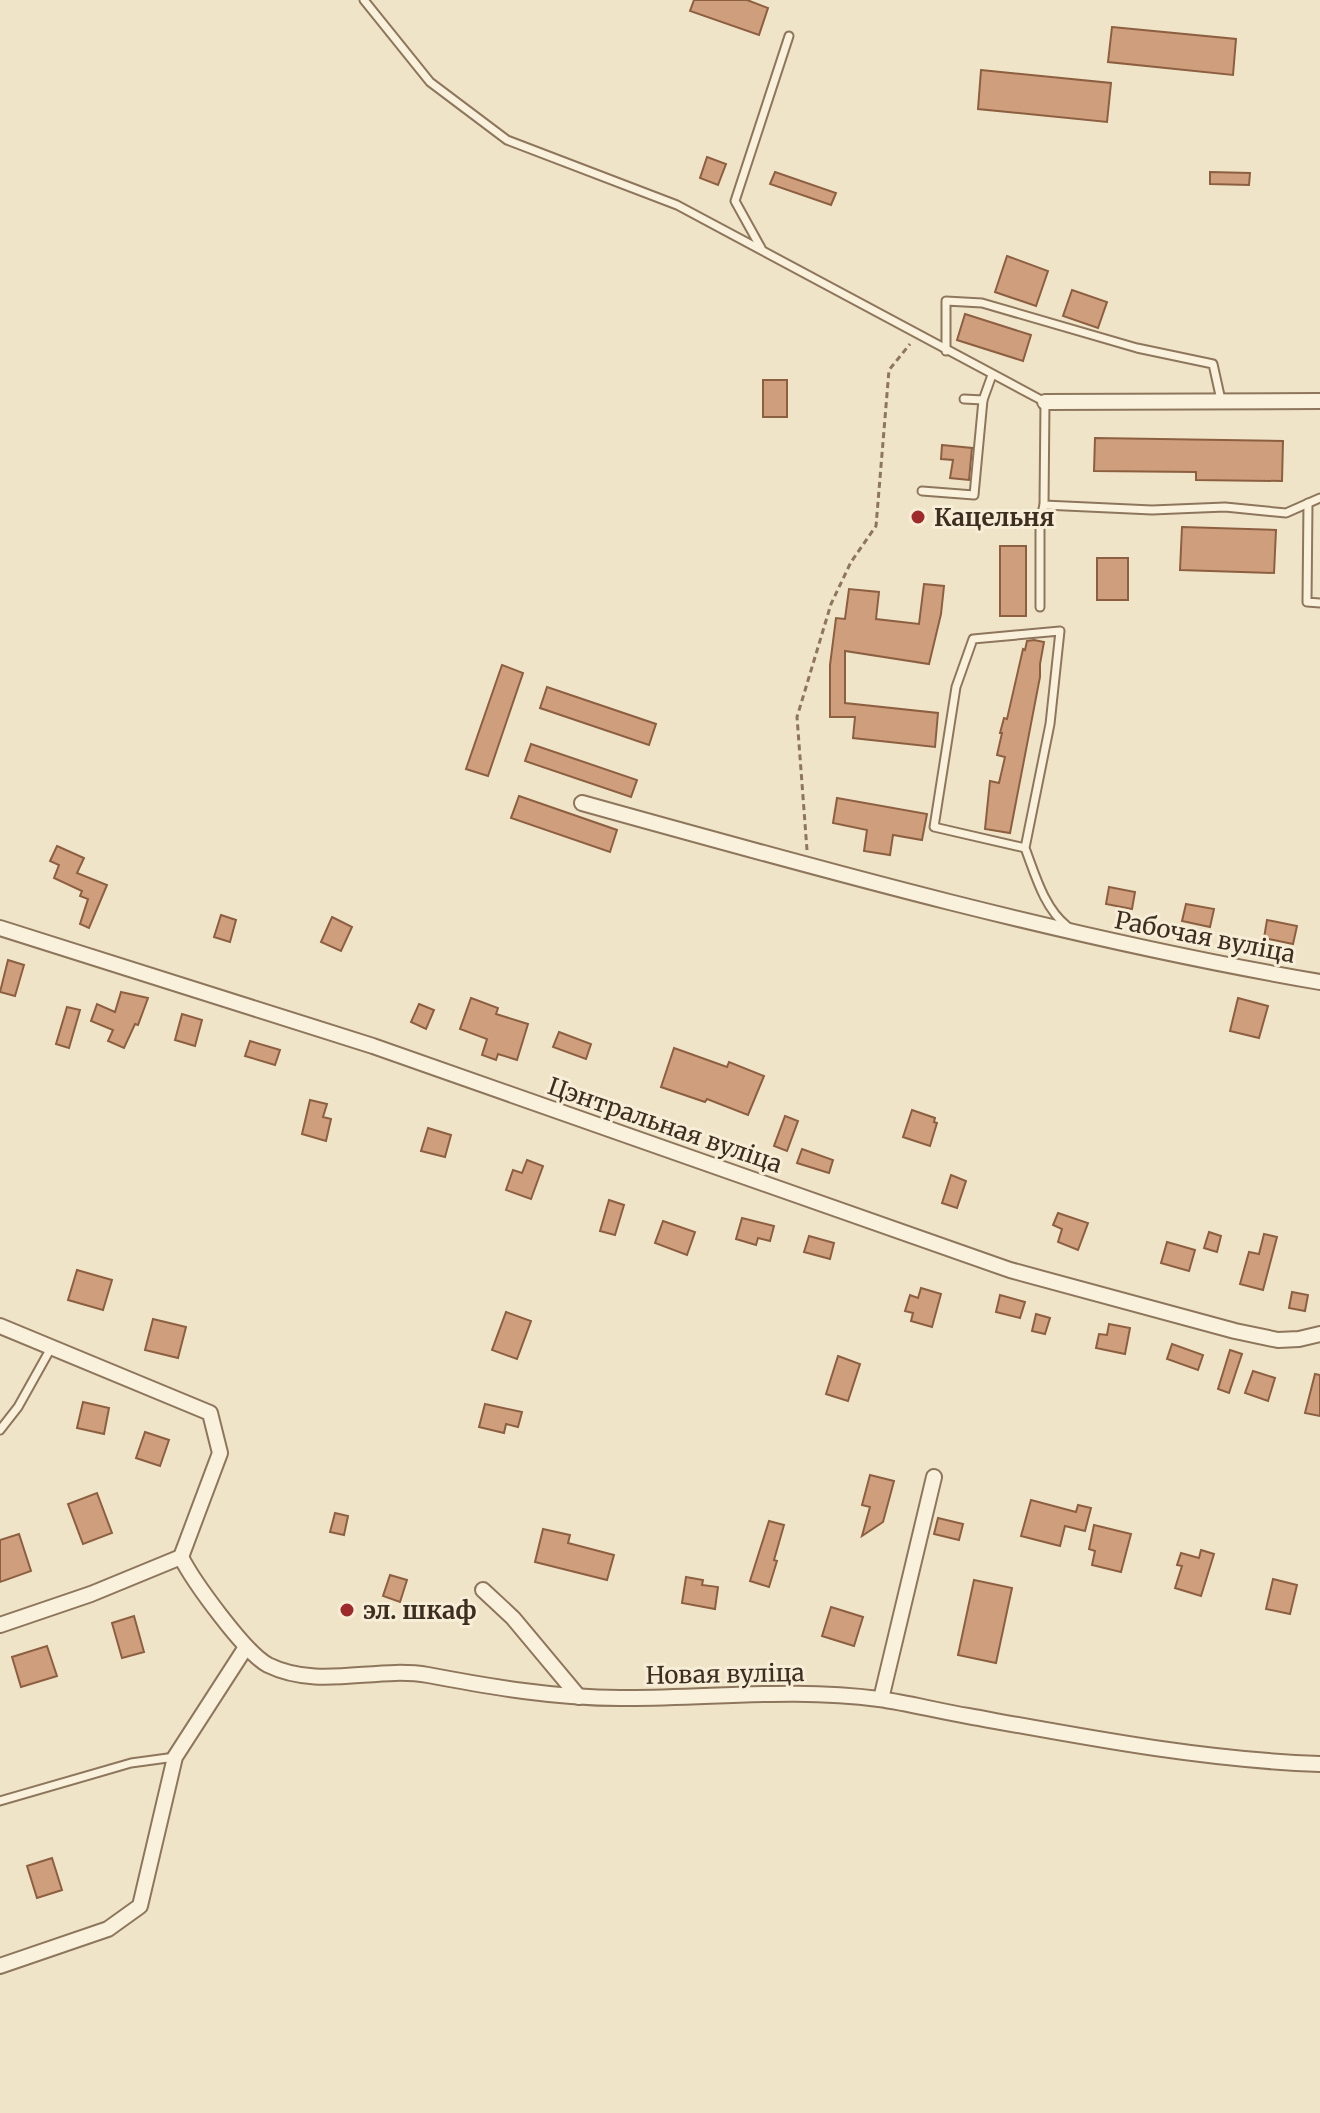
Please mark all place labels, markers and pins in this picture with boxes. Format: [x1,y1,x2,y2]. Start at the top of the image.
place label: Кацельня [934,502,1055,533]
marker: Кацельня [909,508,927,526]
place label: эл. шкаф [363,1595,477,1626]
marker: эл. шкаф [338,1601,356,1619]

